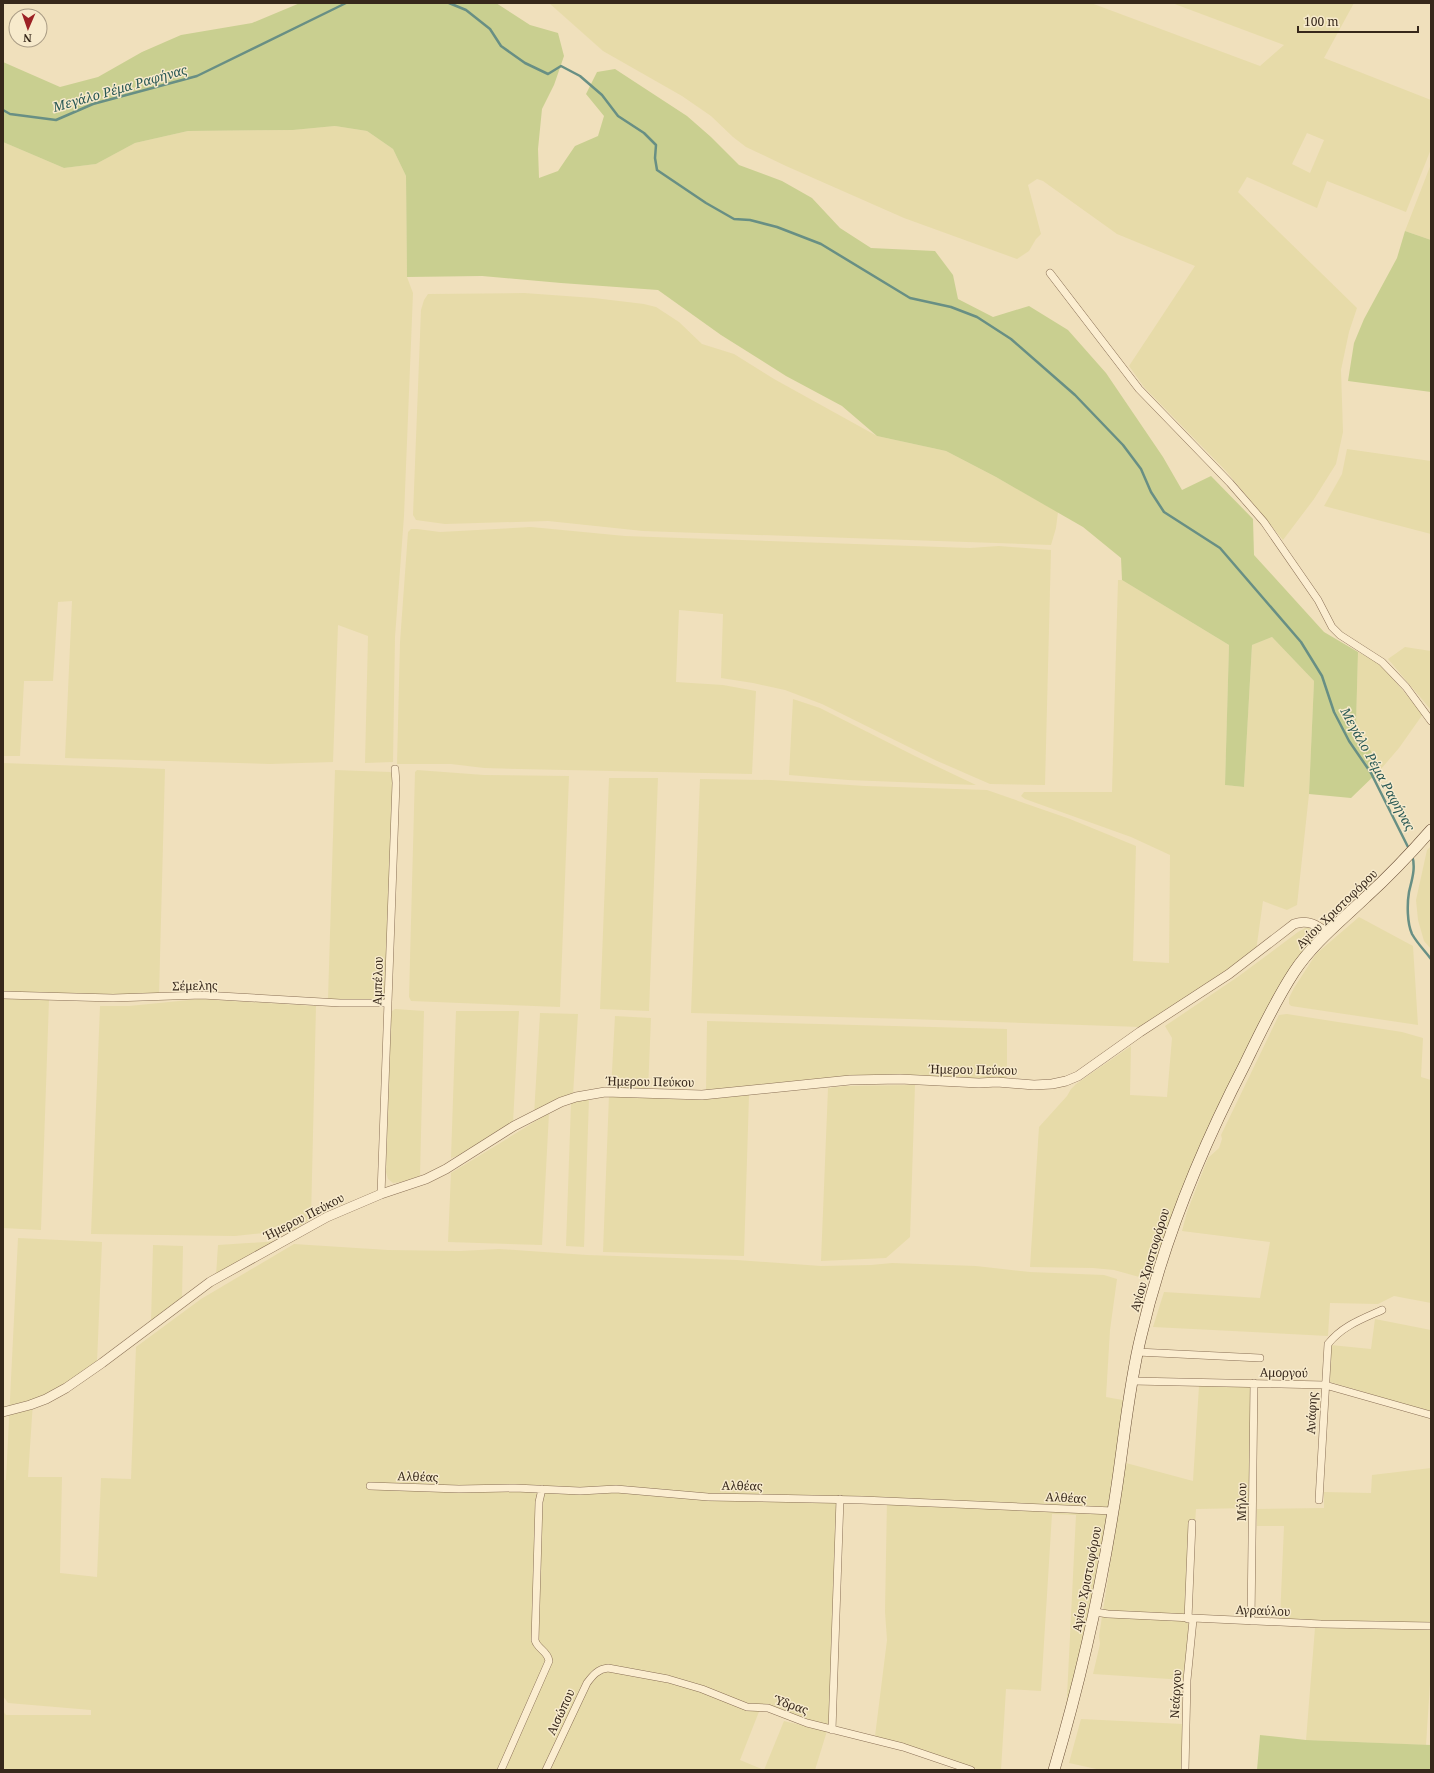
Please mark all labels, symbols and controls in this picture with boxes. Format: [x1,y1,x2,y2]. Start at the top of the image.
north arrow [8,8,48,48]
scale bar [1298,8,1418,34]
text: 100 m [1304,13,1339,30]
text: N [23,31,32,46]
water label: Μεγάλο Ρέμα Ραφήνας [50,60,190,116]
water label: Μεγάλο Ρέμα Ραφήνας [1336,703,1420,835]
street label: Αγίου Χριστοφόρου [1292,865,1381,952]
street label: Αμπέλου [368,956,387,1006]
street label: Σέμελης [172,977,218,994]
street label: Ήμερου Πεύκου [927,1060,1018,1079]
street label: Ήμερου Πεύκου [604,1072,695,1091]
street label: Ήμερου Πεύκου [259,1189,347,1245]
street label: Αγίου Χριστοφόρου [1126,1206,1173,1314]
street label: Αμοργού [1260,1364,1308,1381]
street label: Ανάφης [1302,1391,1321,1435]
street label: Αλθέας [397,1467,439,1486]
street label: Αλθέας [721,1477,763,1494]
street label: Μήλου [1233,1483,1250,1521]
street label: Αλθέας [1045,1488,1087,1507]
street label: Αγίου Χριστοφόρου [1068,1525,1105,1633]
street label: Αγραύλου [1235,1601,1291,1620]
street label: Νεάρχου [1166,1669,1185,1719]
street label: Αισώπου [542,1686,579,1738]
street label: Ύδρας [771,1690,811,1718]

